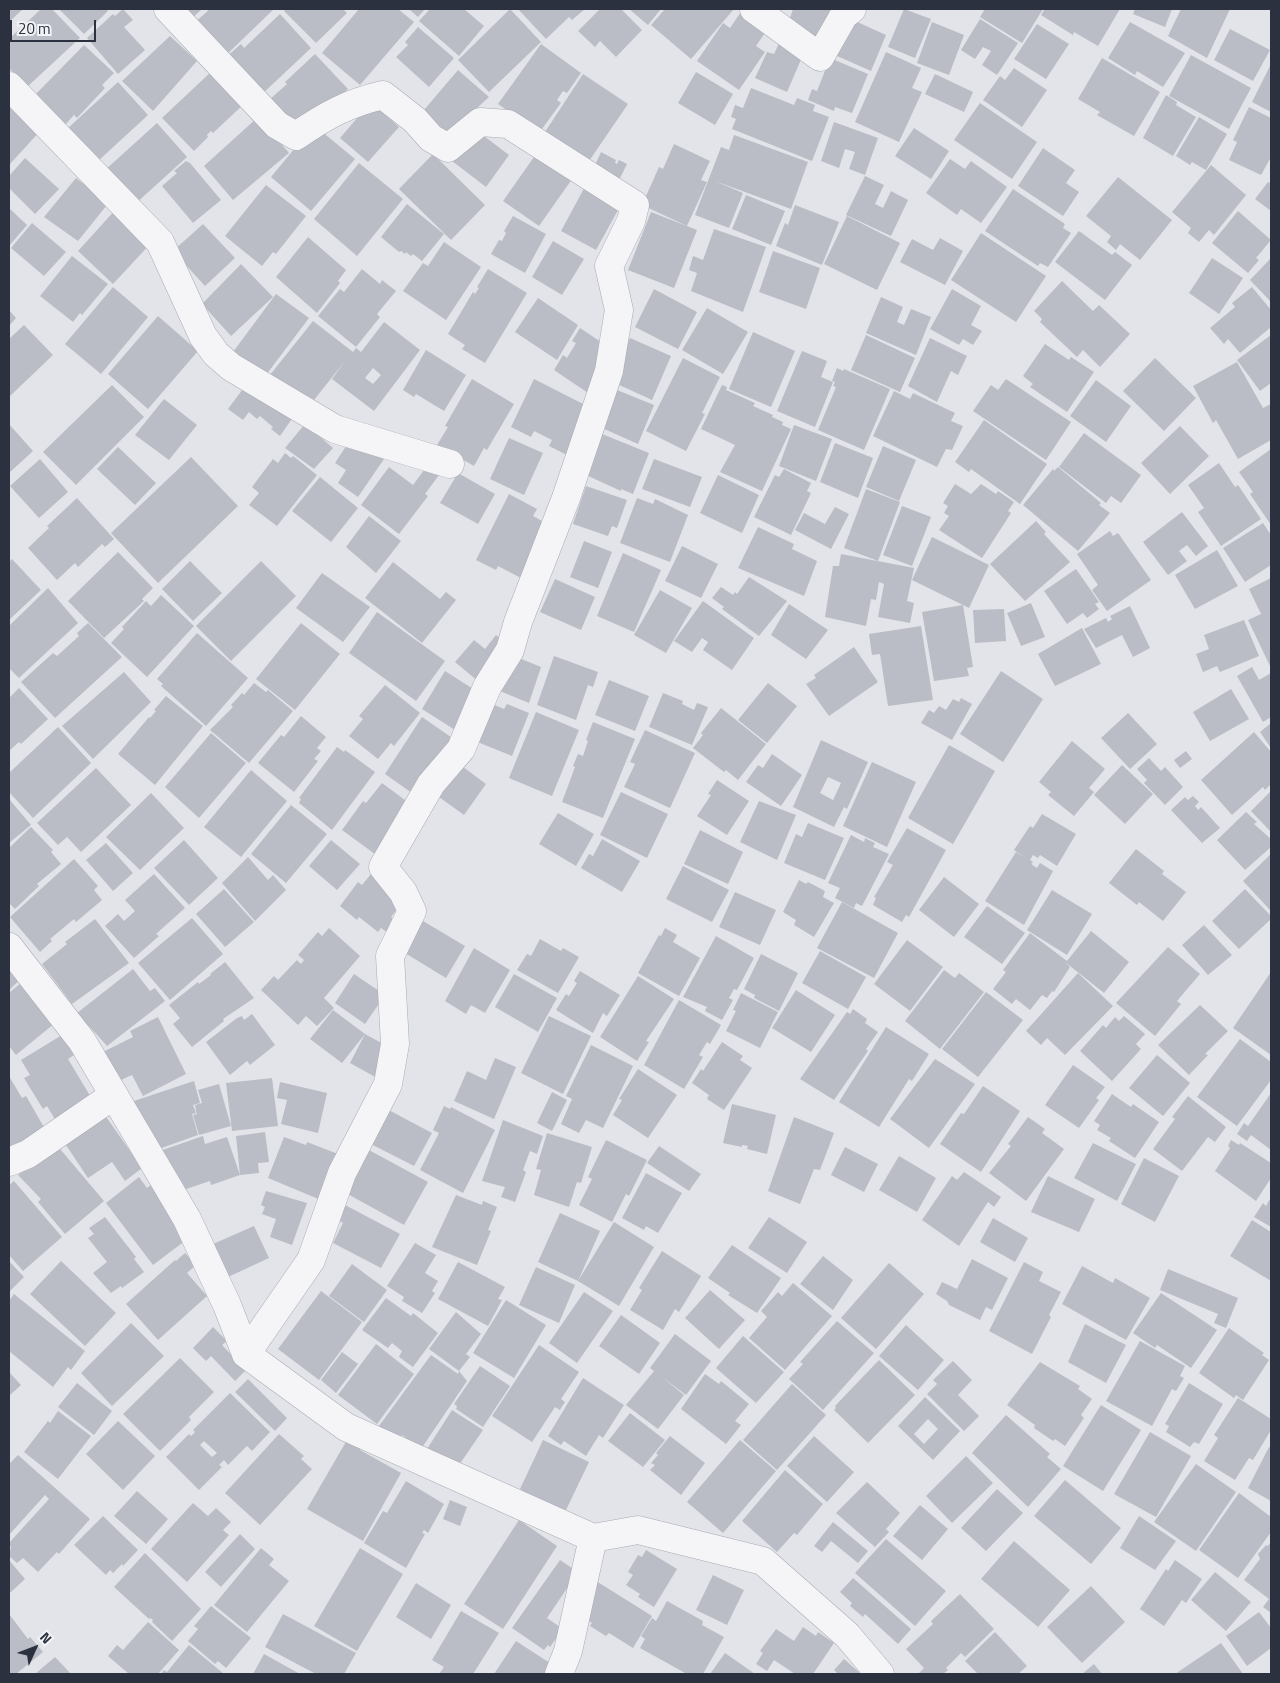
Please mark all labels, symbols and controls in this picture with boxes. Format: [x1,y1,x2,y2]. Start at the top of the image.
scale bar [12,10,99,42]
text: 20 m [18,17,51,40]
north arrow [10,1623,60,1673]
text: N [35,1627,57,1648]

